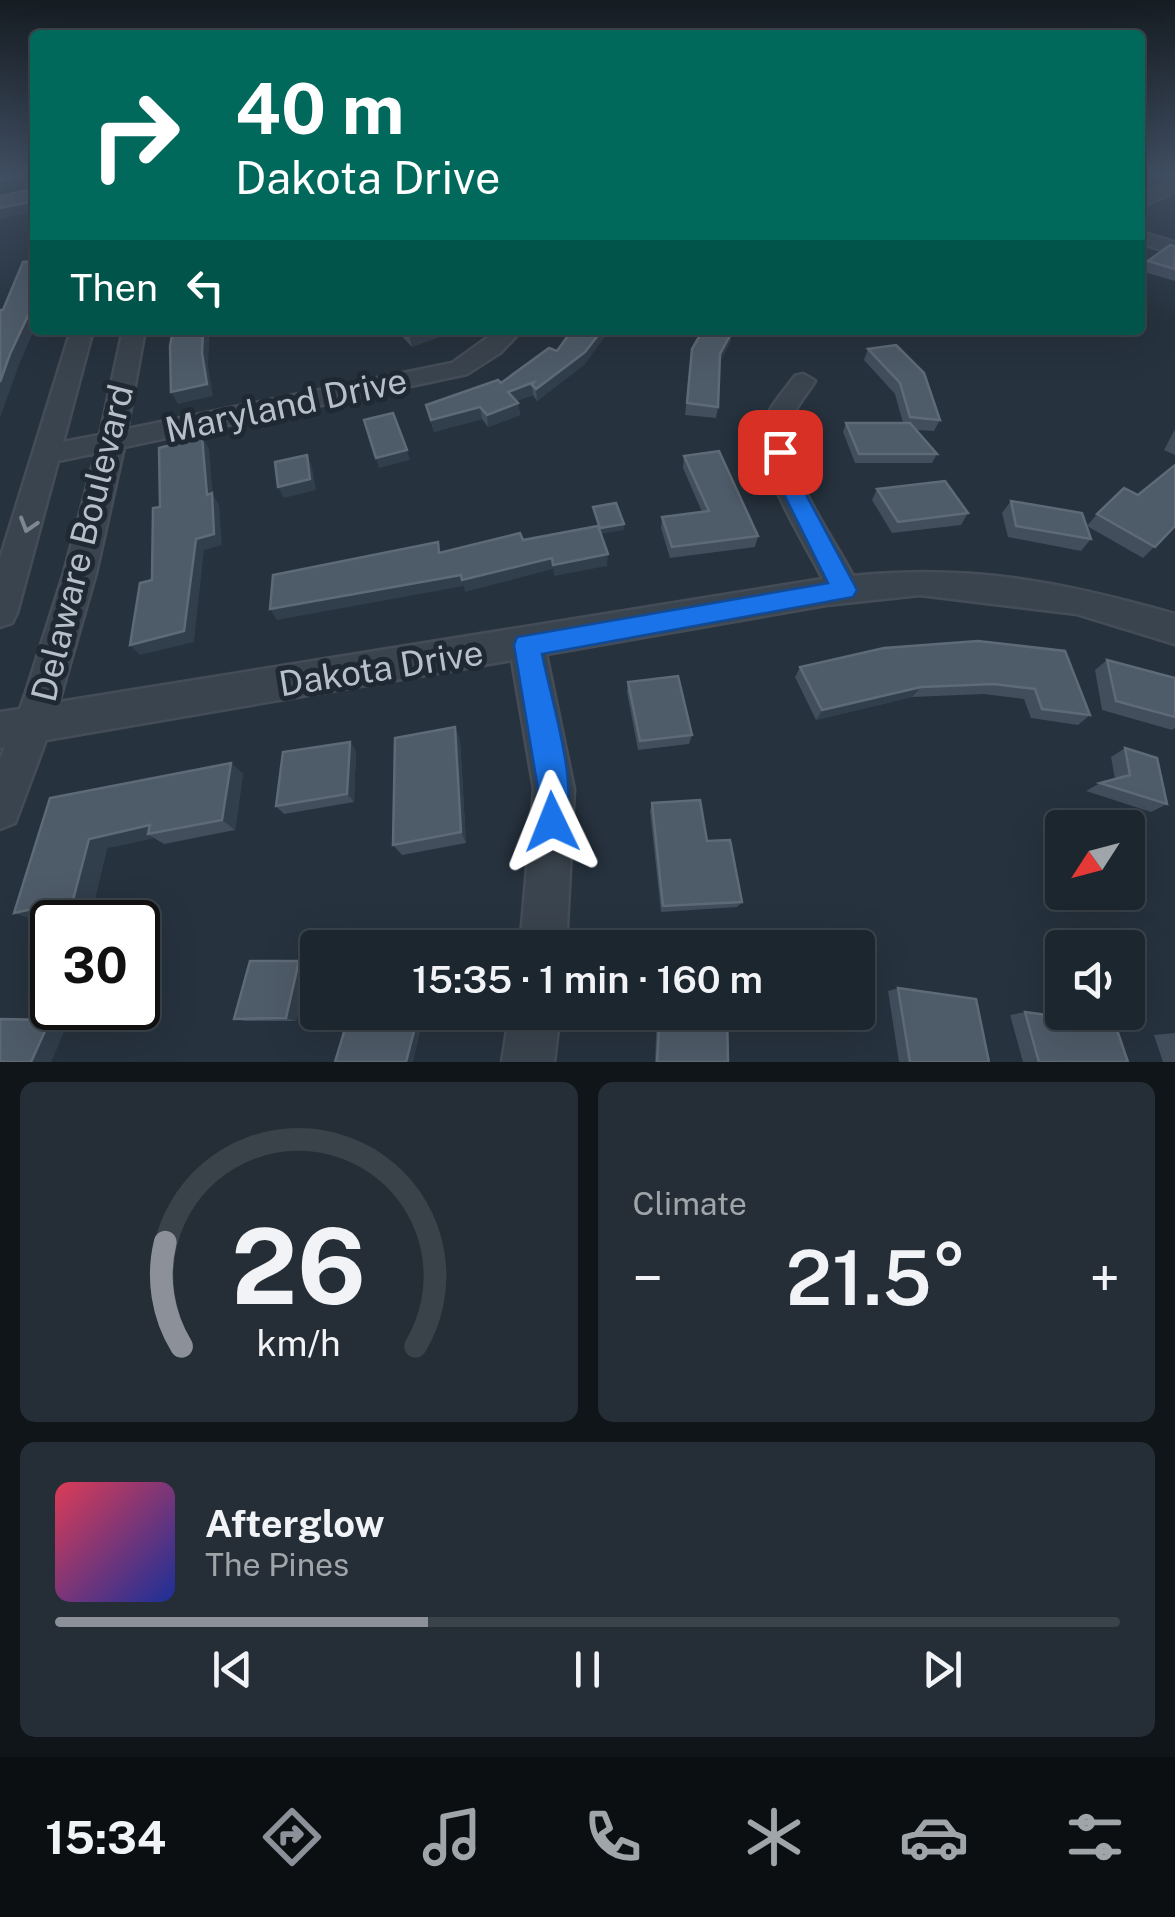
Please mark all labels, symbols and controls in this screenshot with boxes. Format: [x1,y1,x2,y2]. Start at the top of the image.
text: 40 m [235,67,405,150]
icon: right [70,70,200,200]
text: Dakota Drive [235,151,501,204]
icon: left [178,260,233,315]
text: Then [70,265,158,310]
street label: Maryland Drive [161,359,411,451]
street label: Delaware Boulevard [23,380,141,706]
pin [738,410,823,495]
icon: arrive [753,425,808,480]
one-way arrow [19,516,40,533]
street label: Dakota Drive [276,632,486,704]
position arrow [500,770,604,874]
north arrow [1045,810,1145,910]
map controls [1045,810,1145,1030]
speed limit sign: 30 [30,900,160,1030]
button: sound [1045,930,1145,1030]
text: 15:35 · 1 min · 160 m [412,957,763,1002]
text: Climate [633,1185,747,1222]
text: 26 [231,1205,366,1327]
text: 21.5° [786,1234,967,1322]
text: − [633,1246,663,1310]
text: + [1089,1246,1120,1310]
text: km/h [257,1322,341,1364]
text: Afterglow [205,1501,385,1546]
text: The Pines [205,1546,349,1583]
icon: previous [205,1642,260,1697]
icon: pause [560,1642,615,1697]
icon: next [915,1642,970,1697]
icon: directions [257,1802,327,1872]
icon: music [417,1802,487,1872]
icon: phone [578,1802,648,1872]
icon: climate [739,1802,809,1872]
icon: car [899,1802,969,1872]
icon: filters [1060,1802,1130,1872]
text: 15:34 [45,1811,166,1864]

